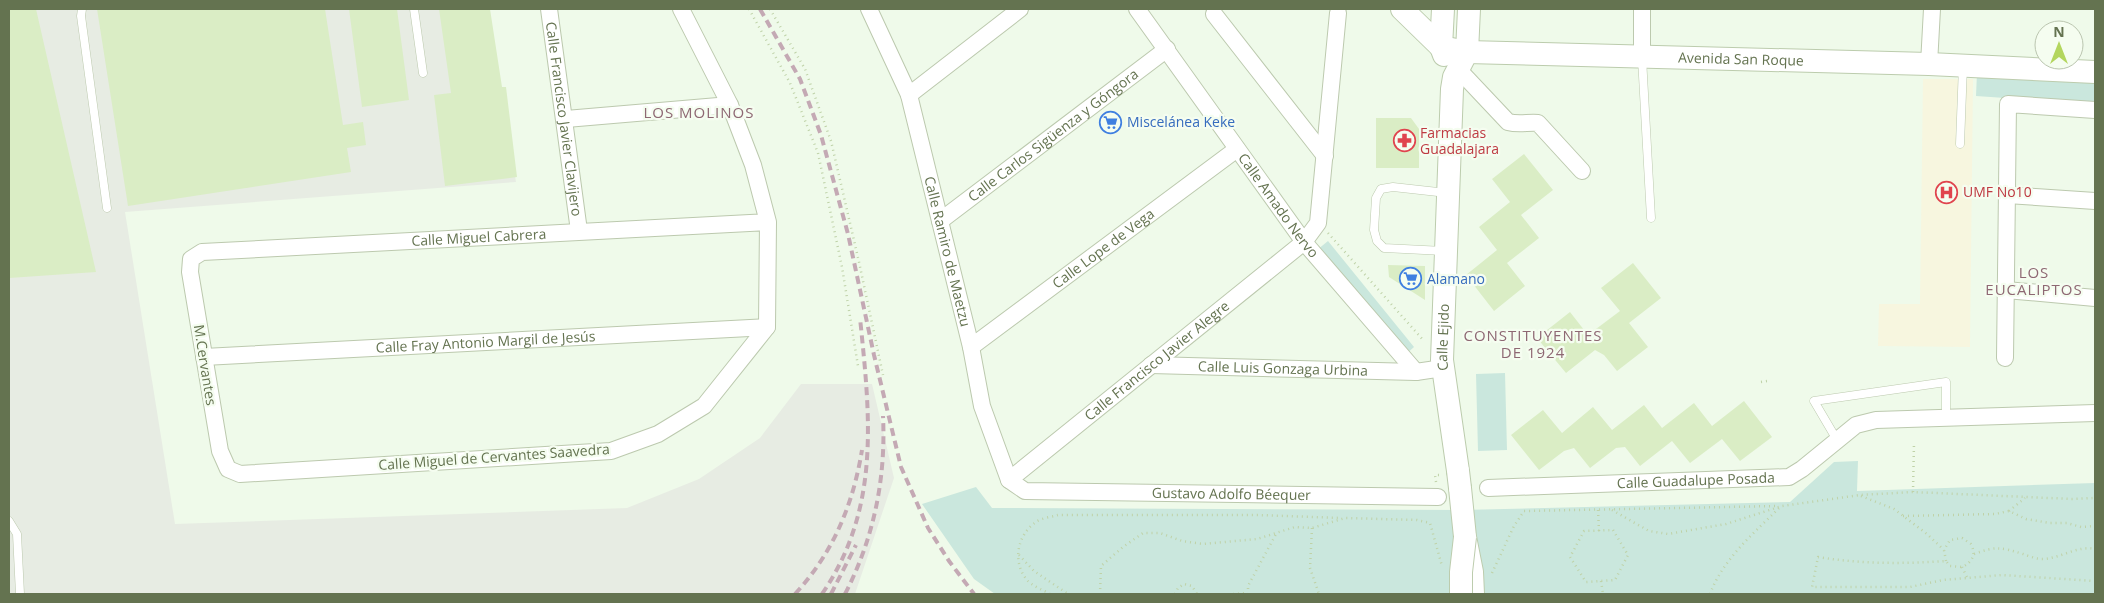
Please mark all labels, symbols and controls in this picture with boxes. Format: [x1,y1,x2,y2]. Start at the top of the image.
north arrow [2034,20,2084,70]
street label: Calle Francisco Javier Clavijero [542,21,587,217]
text: N [2053,22,2065,41]
street label: Avenida San Roque [1678,47,1804,70]
street label: Calle Carlos Sigüenza y Góngora [964,64,1142,206]
district label: LOS MOLINOS [644,102,754,122]
supermarket icon: Miscelánea Keke [1099,110,1123,134]
place label: Miscelánea Keke [1127,112,1235,131]
place label: Farmacias Guadalajara [1420,123,1499,158]
pharmacy icon: Farmacias Guadalajara [1392,129,1416,153]
street label: Calle Amado Nervo [1234,149,1323,261]
street label: Calle Ramiro de Maetzu [920,174,976,329]
hospital icon: UMF No10 [1935,180,1959,204]
place label: UMF No10 [1963,182,2032,201]
street label: Calle Lope de Vega [1048,204,1158,292]
street label: Calle Miguel Cabrera [411,224,547,250]
district label: LOS EUCALIPTOS [1985,262,2083,299]
supermarket icon: Alamano [1399,267,1423,291]
place label: Alamano [1427,269,1485,288]
street label: Calle Francisco Javier Alegre [1080,296,1233,425]
street label: Calle Ejido [1432,303,1453,372]
street label: M.Cervantes [190,323,221,407]
district label: CONSTITUYENTES DE 1924 [1463,325,1603,362]
street label: Calle Fray Antonio Margil de Jesús [375,326,596,357]
street label: Calle Luis Gonzaga Urbina [1198,356,1368,380]
street label: Calle Miguel de Cervantes Saavedra [378,439,610,474]
street label: Calle Guadalupe Posada [1617,468,1775,492]
street label: Gustavo Adolfo Béequer [1152,483,1311,504]

